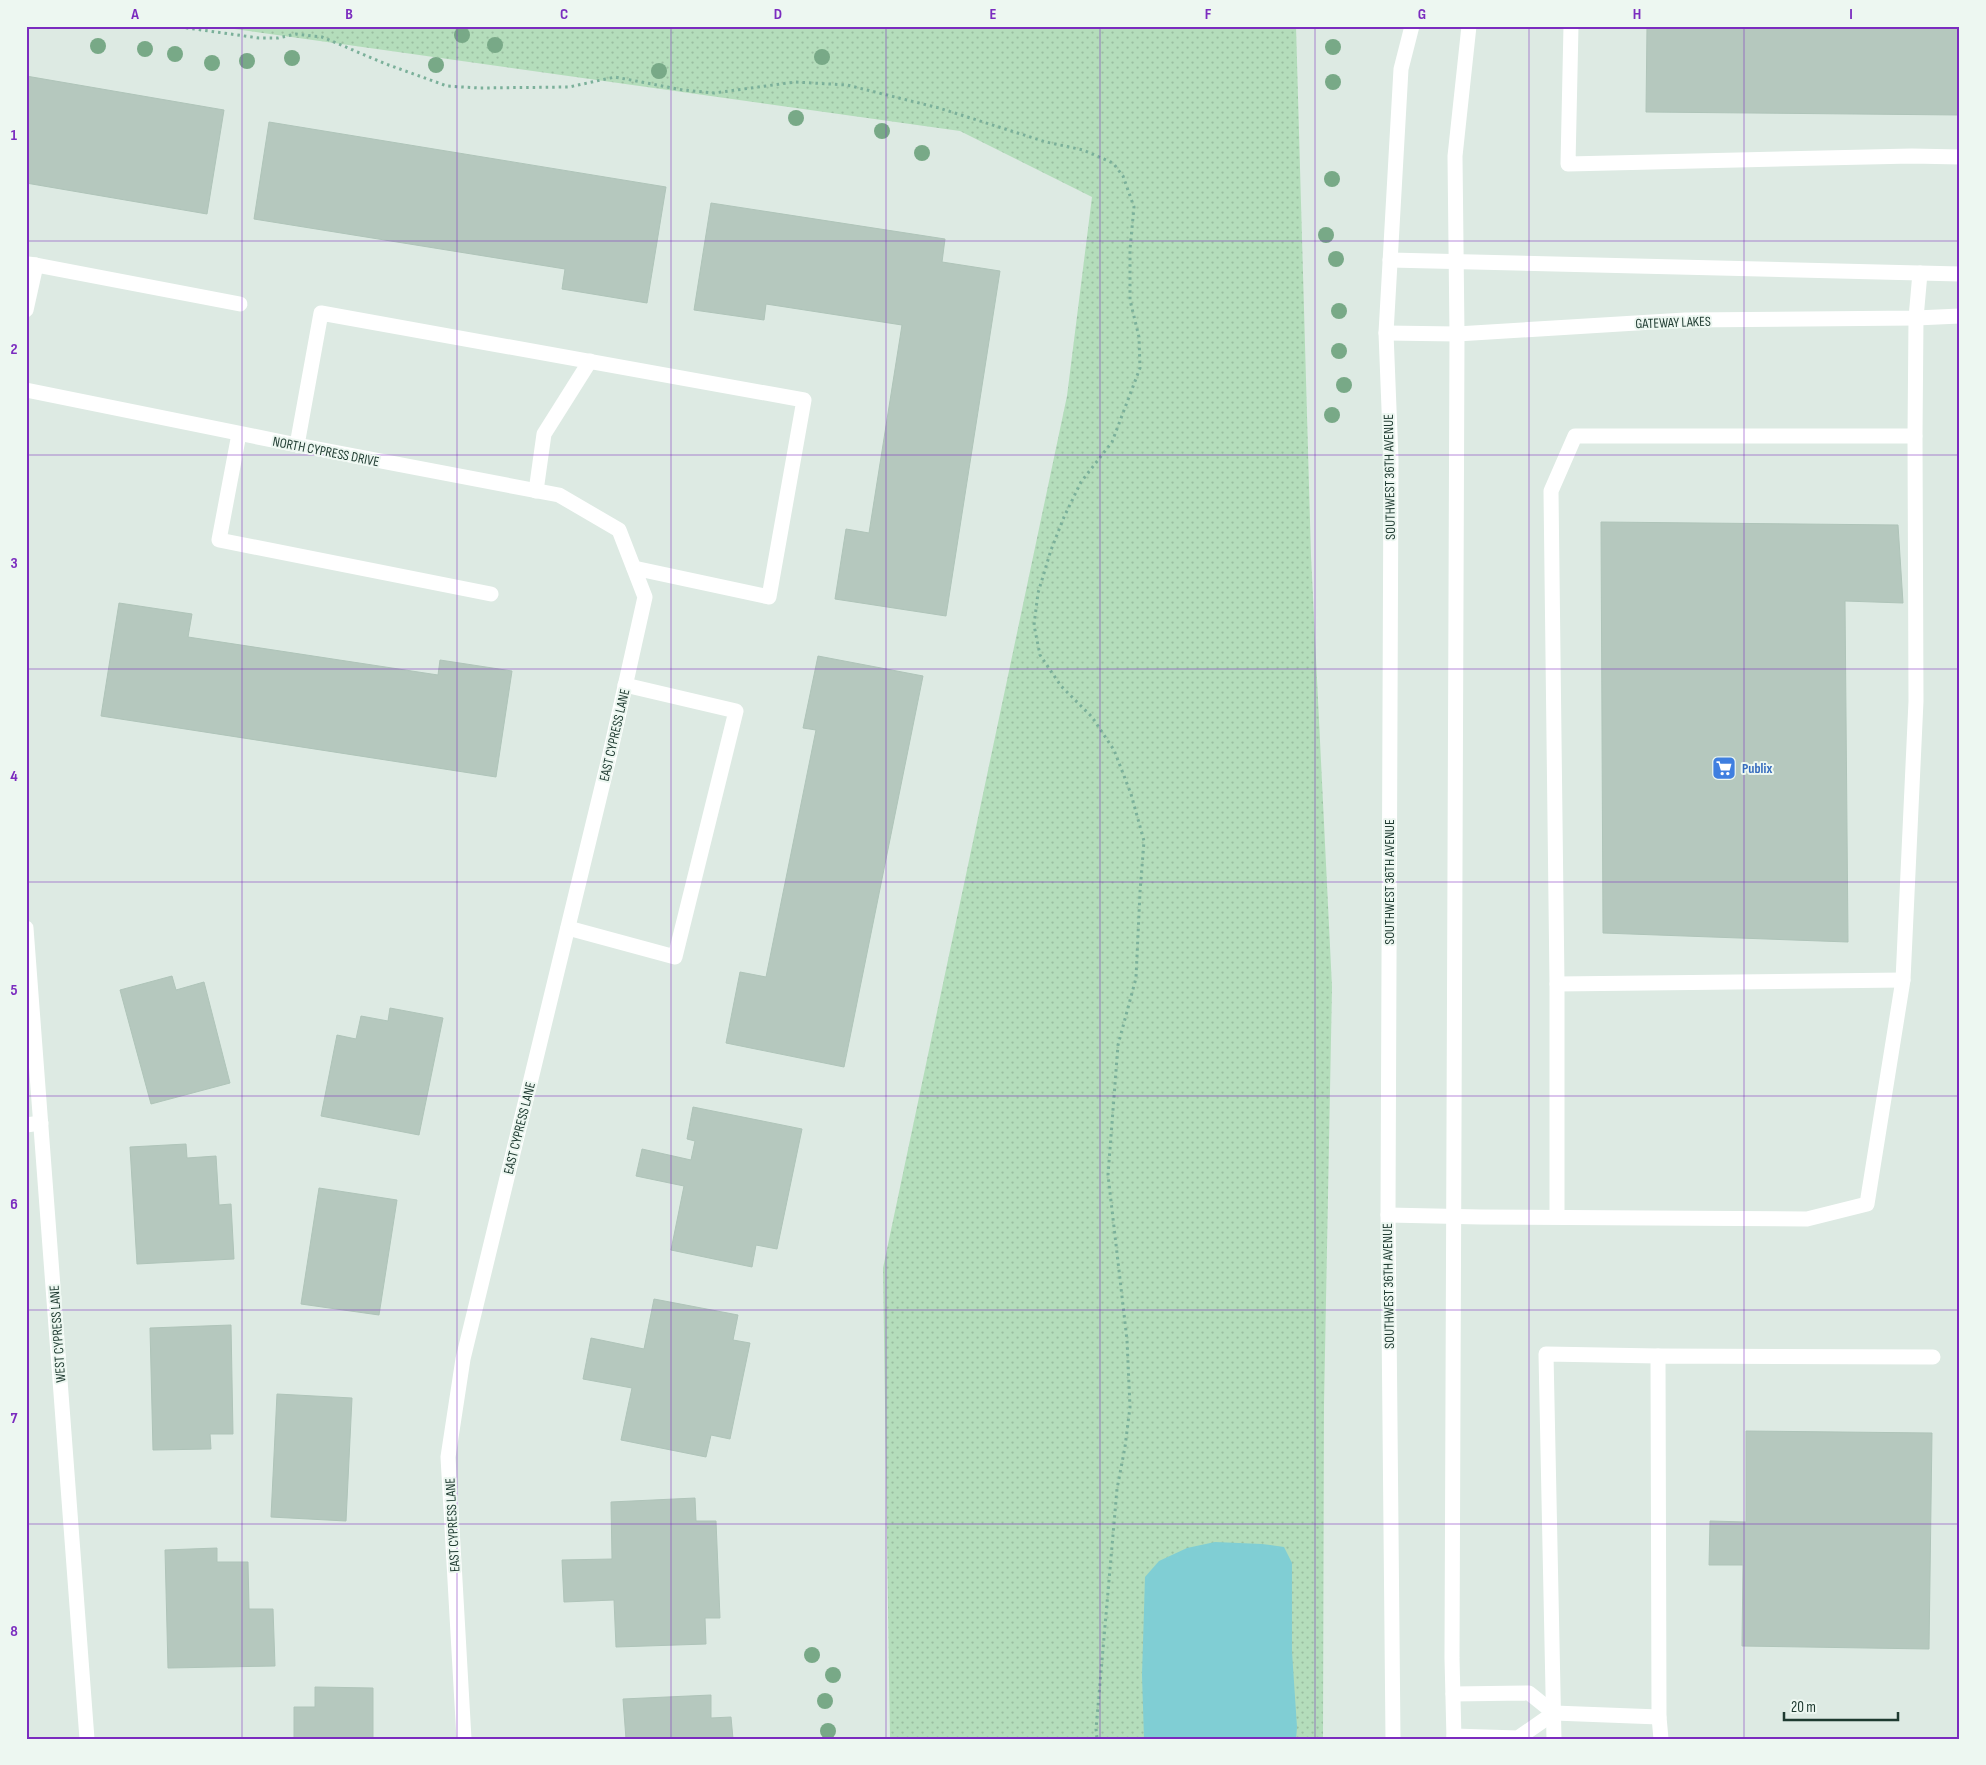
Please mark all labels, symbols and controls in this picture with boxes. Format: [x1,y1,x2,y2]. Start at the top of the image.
text: A [130,5,139,24]
text: B [345,5,353,24]
text: C [560,5,568,24]
text: D [774,5,782,24]
text: E [990,5,997,24]
text: F [1205,5,1212,24]
text: G [1418,5,1426,24]
text: H [1633,5,1641,24]
text: I [1849,5,1853,24]
text: 1 [11,126,18,145]
street label: GATEWAY LAKES [1635,313,1711,332]
text: 2 [10,340,18,359]
street label: SOUTHWEST 36TH AVENUE [1380,414,1399,540]
street label: NORTH CYPRESS DRIVE [271,433,381,470]
text: 3 [10,554,18,573]
street label: EAST CYPRESS LANE [596,687,633,783]
supermarket icon: Publix [1711,755,1737,781]
place label: Publix [1742,760,1772,777]
text: 4 [10,767,18,786]
street label: SOUTHWEST 36TH AVENUE [1381,819,1398,945]
text: 5 [10,981,18,1000]
street label: EAST CYPRESS LANE [500,1080,539,1176]
text: 6 [10,1195,18,1214]
street label: SOUTHWEST 36TH AVENUE [1379,1223,1398,1349]
street label: WEST CYPRESS LANE [46,1285,69,1383]
text: 7 [11,1409,18,1428]
street label: EAST CYPRESS LANE [442,1477,463,1573]
text: 8 [10,1622,18,1641]
scale bar [1784,1690,1897,1722]
text: 20 m [1791,1698,1816,1717]

